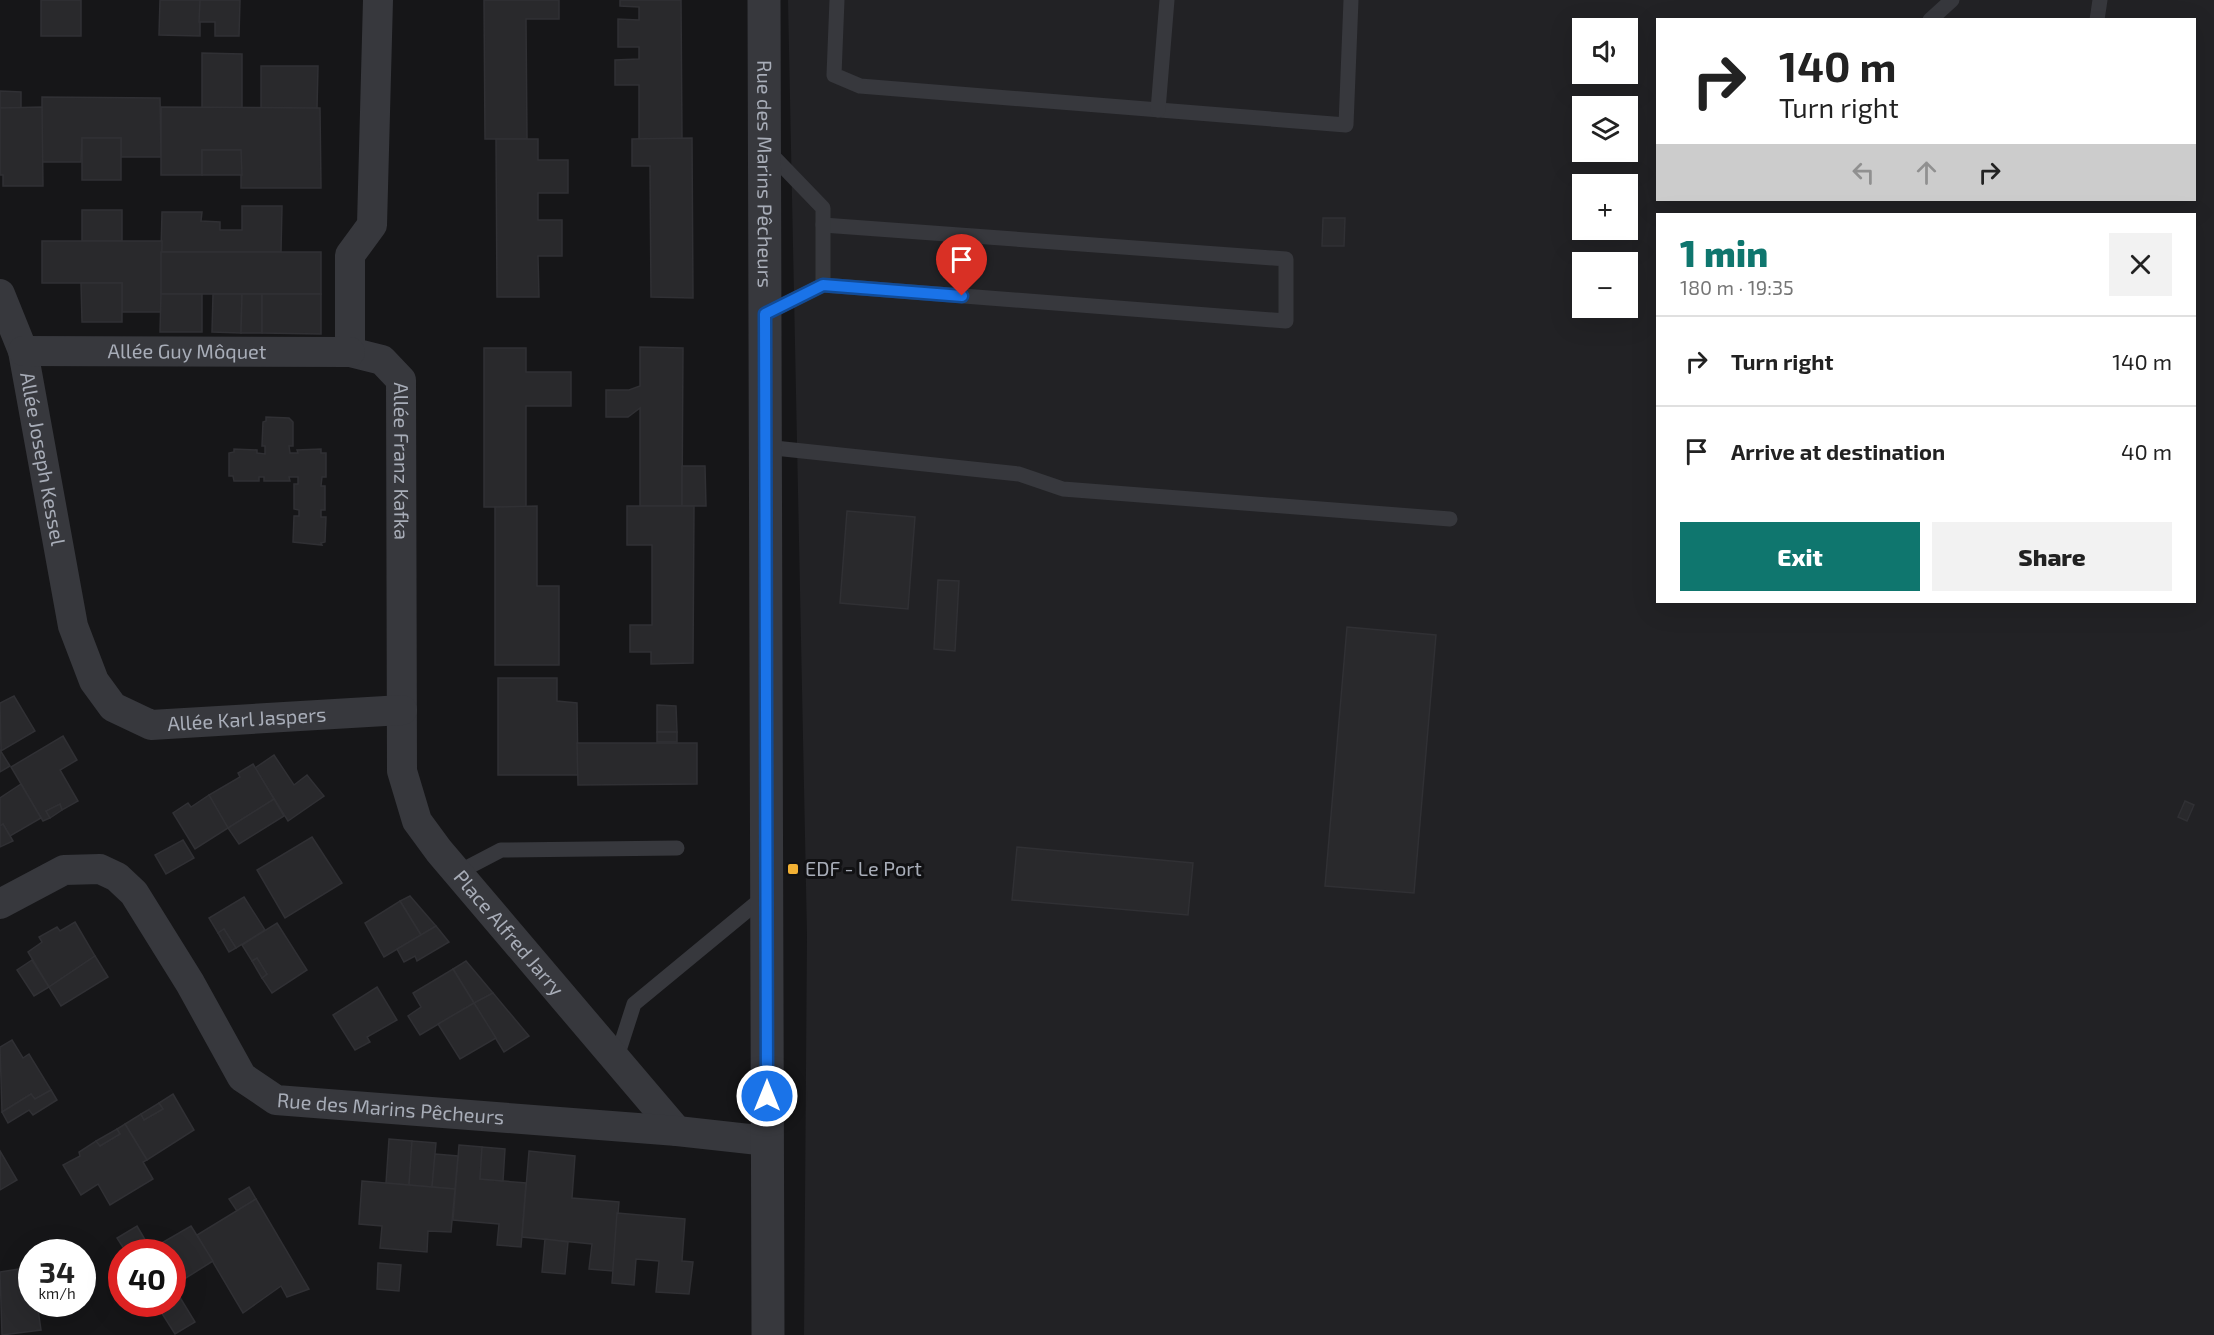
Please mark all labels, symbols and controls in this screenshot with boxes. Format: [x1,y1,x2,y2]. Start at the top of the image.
map controls [1572,18,1638,318]
button: sound [1572,18,1638,84]
text: 140 m [1779,40,1896,90]
icon: right [1680,42,1758,120]
street label: Rue des Marins Pêcheurs [753,60,778,288]
text: Turn right [1779,91,1899,123]
button: layers [1572,96,1638,162]
icon: left [1847,156,1880,189]
icon: ahead [1910,156,1943,189]
icon: right [1973,156,2006,189]
button: + [1572,174,1638,240]
text: 1 min [1680,231,1768,274]
button: close [2109,233,2172,296]
pin [936,234,987,296]
icon: arrive [945,243,978,276]
button: − [1572,252,1638,318]
text: 180 m · 19:35 [1680,275,1794,299]
street label: Allée Guy Môquet [107,338,267,363]
icon: right [1680,345,1713,378]
text: Turn right [1731,348,1833,374]
text: 140 m [2112,348,2172,374]
street label: Allée Joseph Kessel [16,370,71,547]
street label: Allée Franz Kafka [390,382,414,540]
icon: arrive [1680,435,1713,468]
text: Arrive at destination [1731,438,1945,464]
text: 40 m [2121,438,2172,464]
button: Exit [1680,522,1920,591]
button: Share [1932,522,2172,591]
street label: Allée Karl Jaspers [166,702,327,735]
place label: EDF - Le Port [805,856,922,880]
marker: EDF - Le Port [786,862,800,876]
street label: Place Alfred Jarry [449,865,570,1001]
position arrow [735,1064,799,1128]
street label: Rue des Marins Pêcheurs [276,1087,505,1129]
speed limit sign: 40 [108,1239,186,1317]
text: 34 [39,1253,75,1289]
text: km/h [38,1284,76,1302]

